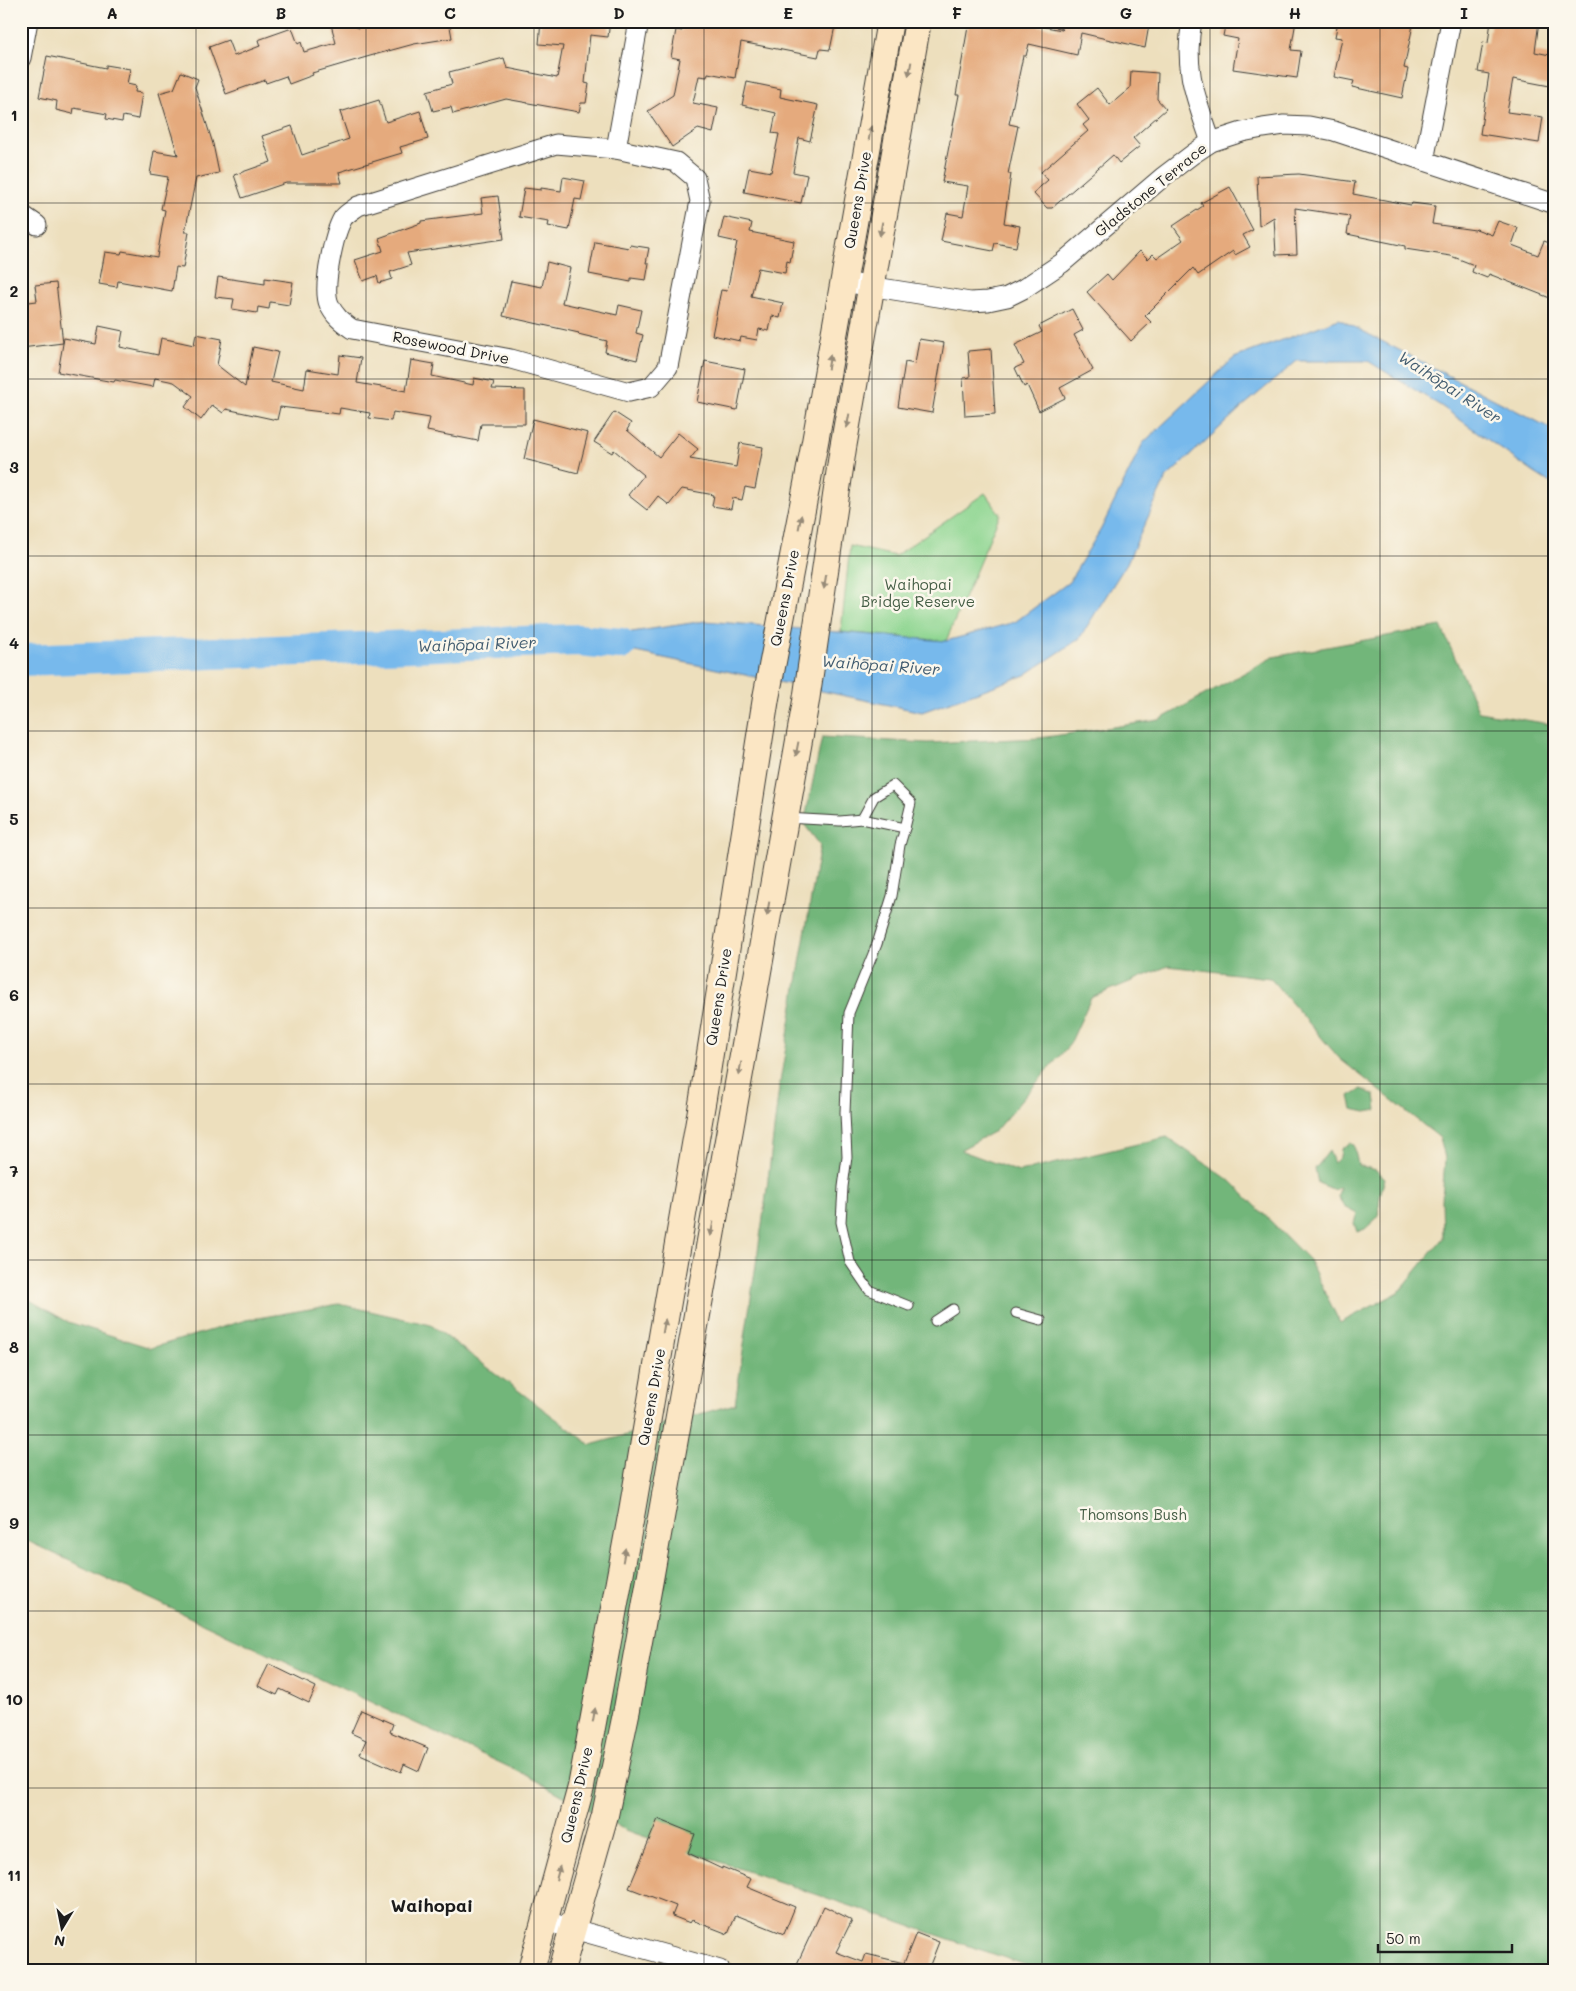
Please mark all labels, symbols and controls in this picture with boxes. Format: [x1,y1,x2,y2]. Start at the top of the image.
text: A [106,2,118,23]
text: B [276,2,286,23]
text: C [444,2,456,23]
text: D [613,2,625,23]
text: E [783,2,793,23]
text: F [952,2,962,23]
text: G [1120,2,1132,23]
text: H [1289,2,1301,23]
text: I [1460,2,1468,23]
one-way arrow [905,62,913,78]
text: 1 [10,104,18,125]
one-way arrow [866,125,874,141]
street label: Gladstone Terrace [1090,138,1211,241]
street label: Queens Drive [839,150,875,250]
one-way arrow [877,222,885,238]
text: 2 [10,280,19,301]
street label: Rosewood Drive [391,326,511,368]
water label: Waihōpai River [1395,345,1506,428]
one-way arrow [826,354,834,370]
one-way arrow [844,414,852,430]
text: 3 [9,456,19,477]
one-way arrow [796,514,804,530]
street label: Queens Drive [765,548,803,648]
one-way arrow [820,574,828,590]
park label: Waihopai Bridge Reserve [861,574,975,611]
water label: Waihōpai River [417,631,537,656]
text: 4 [9,632,19,653]
water label: Waihōpai River [821,650,941,679]
one-way arrow [792,741,800,757]
text: 5 [9,808,19,829]
one-way arrow [763,901,771,917]
street label: Queens Drive [700,947,736,1047]
text: 6 [9,984,19,1005]
one-way arrow [736,1062,744,1078]
text: 7 [10,1160,19,1181]
one-way arrow [707,1222,715,1238]
one-way arrow [660,1318,668,1334]
text: 8 [9,1336,19,1357]
street label: Queens Drive [633,1347,669,1447]
park label: Thomsons Bush [1079,1504,1187,1524]
text: 9 [9,1512,19,1533]
one-way arrow [620,1547,628,1563]
text: 10 [5,1688,23,1709]
one-way arrow [591,1707,599,1723]
street label: Queens Drive [555,1745,597,1845]
text: 11 [7,1864,21,1885]
one-way arrow [554,1866,562,1881]
district label: Waihopai [391,1893,473,1917]
north arrow [38,1904,88,1954]
scale bar [1378,1921,1512,1953]
text: 50 m [1386,1928,1421,1948]
text: N [53,1931,67,1952]

